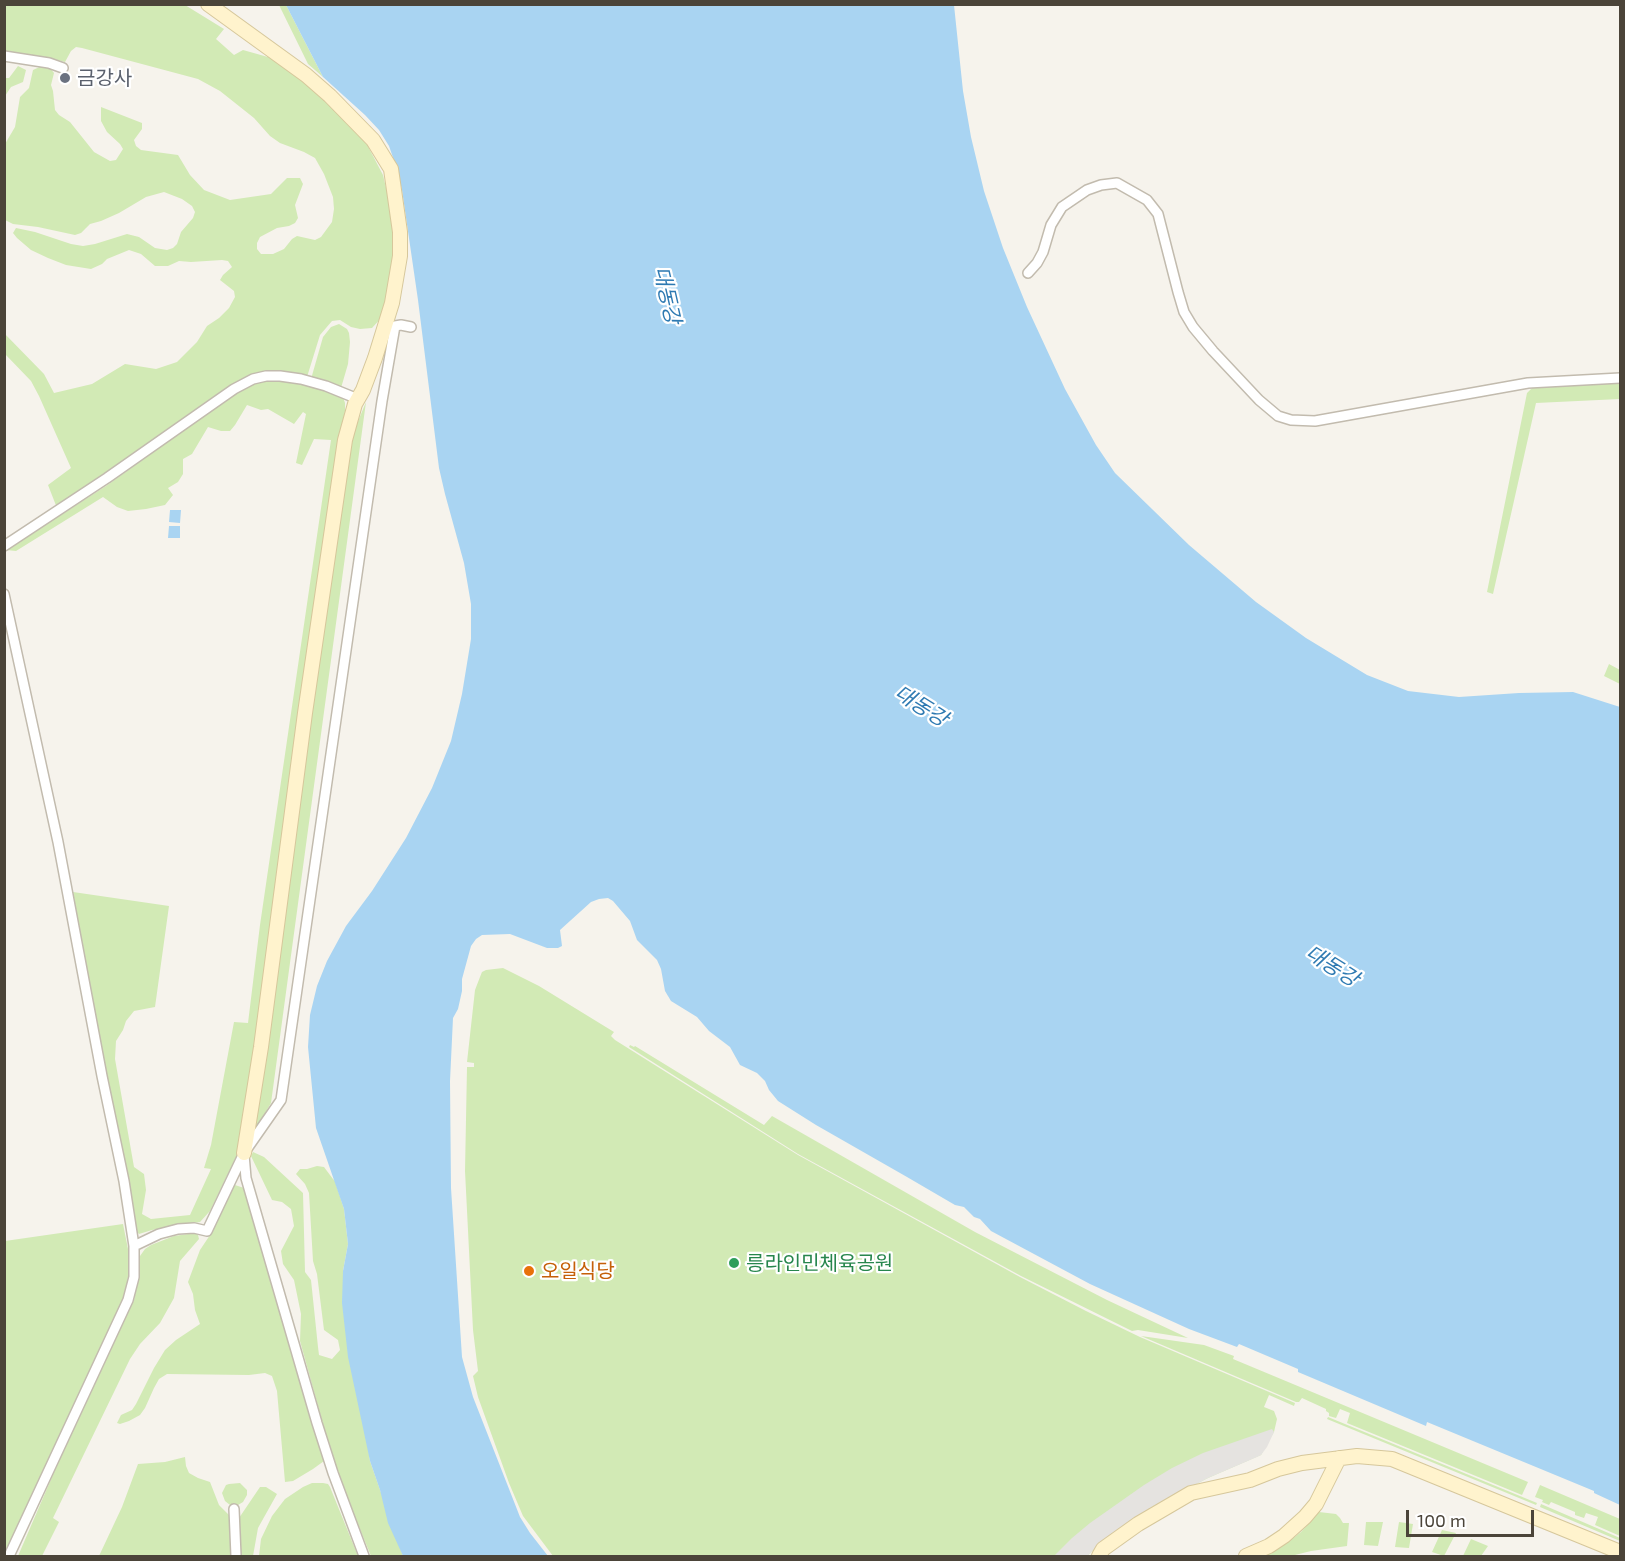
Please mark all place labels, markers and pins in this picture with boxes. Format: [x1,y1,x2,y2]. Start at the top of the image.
place label: 금강사 [77,66,132,90]
marker: 금강사 [58,71,72,85]
place label: 릉라인민체육공원 [746,1251,893,1275]
marker: 릉라인민체육공원 [727,1256,741,1270]
place label: 오일식당 [541,1259,615,1283]
marker: 오일식당 [522,1264,536,1278]

